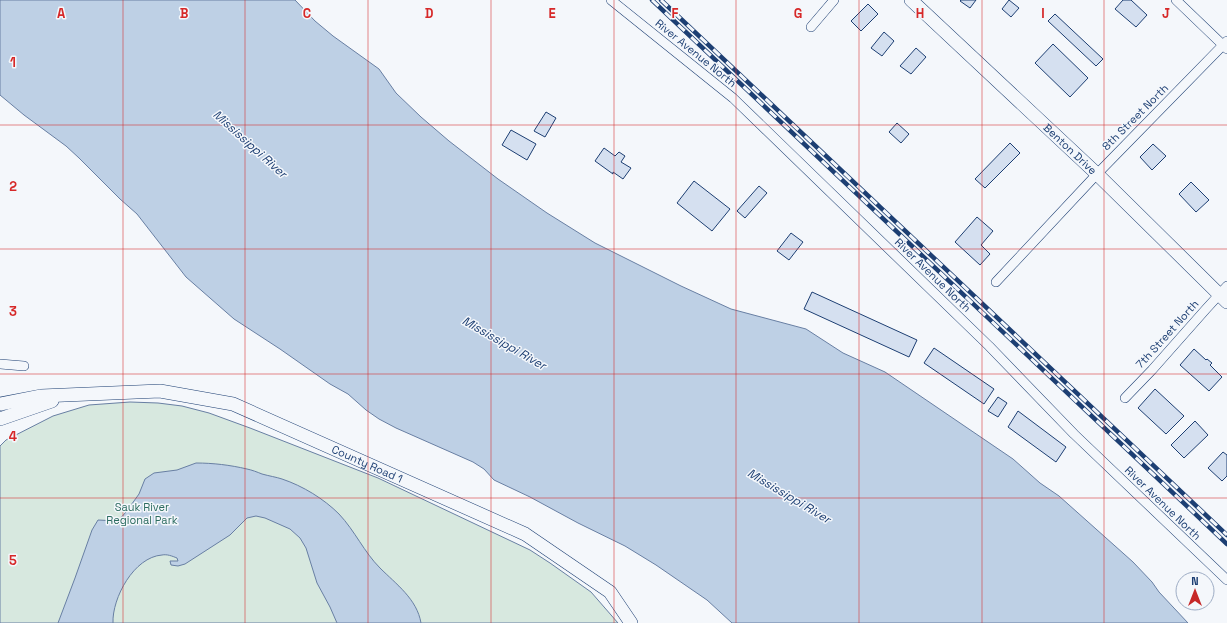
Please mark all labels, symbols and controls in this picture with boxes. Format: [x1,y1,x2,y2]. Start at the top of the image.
text: A [57,5,66,22]
text: B [180,5,189,22]
text: C [303,5,311,22]
text: D [425,5,434,22]
text: E [548,5,556,22]
text: F [672,5,679,22]
text: G [794,5,802,22]
text: H [916,5,924,22]
text: I [1041,5,1045,22]
text: J [1162,5,1170,22]
street label: River Avenue North [653,16,739,90]
text: 1 [10,54,16,71]
street label: 8th Street North [1099,81,1171,153]
water label: Mississippi River [210,106,292,182]
street label: Benton Drive [1041,121,1100,177]
text: 2 [9,178,17,195]
street label: River Avenue North [892,235,974,315]
street label: 7th Street North [1133,297,1201,371]
text: 3 [9,303,17,320]
water label: Mississippi River [459,312,550,374]
text: 4 [9,428,17,445]
street label: County Road 1 [330,442,405,486]
street label: River Avenue North [1122,463,1204,543]
water label: Mississippi River [744,465,835,528]
park label: Sauk River Regional Park [106,500,178,527]
text: 5 [9,552,17,569]
north arrow [1175,571,1215,611]
text: N [1191,574,1199,588]

